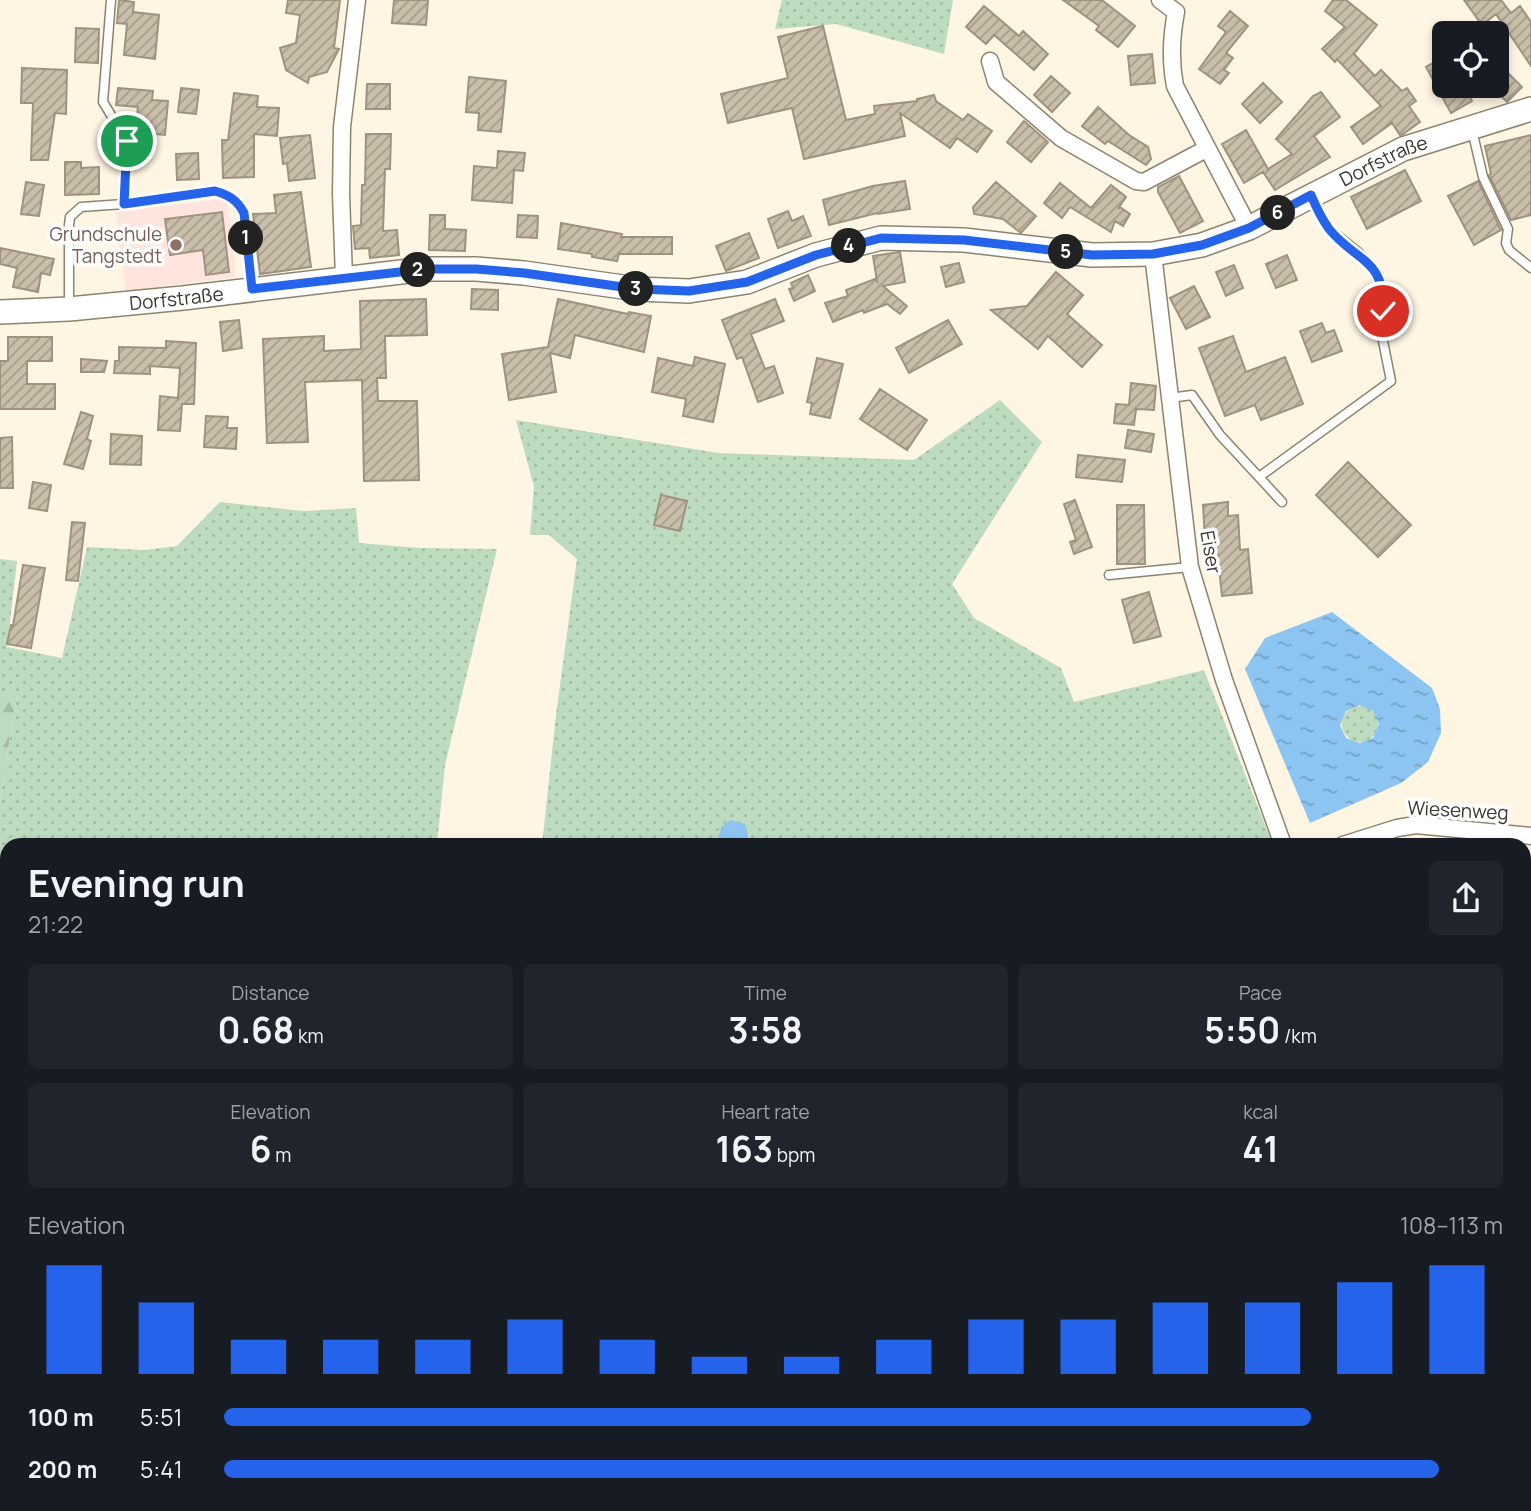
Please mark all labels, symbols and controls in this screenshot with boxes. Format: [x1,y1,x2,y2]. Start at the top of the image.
map controls [1432,21,1509,98]
button: locate [1432,21,1509,98]
pin [97,111,157,171]
icon: arrive [108,122,146,160]
street label: Dorfstraße [1335,129,1431,192]
pin: 6 [1260,196,1296,230]
text: 6 [1272,199,1283,225]
pin: 1 [229,220,264,256]
place label: Grundschule Tangstedt [49,221,162,269]
text: 1 [241,224,250,250]
pin: 4 [832,229,866,264]
text: 4 [843,232,854,258]
pin: 5 [1048,234,1084,270]
marker: Grundschule Tangstedt [168,237,184,253]
text: 5 [1060,238,1071,264]
pin: 2 [400,252,436,288]
text: 2 [412,256,423,282]
pin: 3 [618,272,654,306]
text: 3 [630,275,641,301]
street label: Dorfstraße [128,280,225,316]
pin [1353,281,1413,341]
icon: check [1364,292,1402,330]
street label: Eiser [1194,528,1228,576]
street label: Wiesenweg [1407,794,1509,826]
text: Evening run [28,856,245,908]
button: share [1429,861,1503,935]
text: 21:22 [28,908,83,940]
text: Distance [232,980,309,1006]
text: Time [744,980,787,1006]
text: Pace [1239,980,1282,1006]
text: 0.68 [217,1006,294,1054]
text: 3:58 [728,1006,803,1054]
text: 5:50 [1204,1006,1280,1054]
text: km [294,1023,324,1049]
text: /km [1280,1023,1317,1049]
text: Elevation [230,1099,311,1125]
text: Heart rate [721,1099,810,1125]
text: kcal [1243,1099,1278,1125]
text: 6 [250,1125,271,1173]
text: 163 [716,1125,773,1173]
text: 41 [1242,1125,1279,1173]
text: m [271,1142,291,1168]
text: bpm [773,1142,815,1168]
text: Elevation [28,1209,125,1241]
text: 108–113 m [1400,1209,1503,1241]
text: 100 m [28,1401,94,1433]
text: 5:51 [140,1401,182,1433]
text: 200 m [28,1453,97,1485]
text: 5:41 [140,1453,183,1485]

